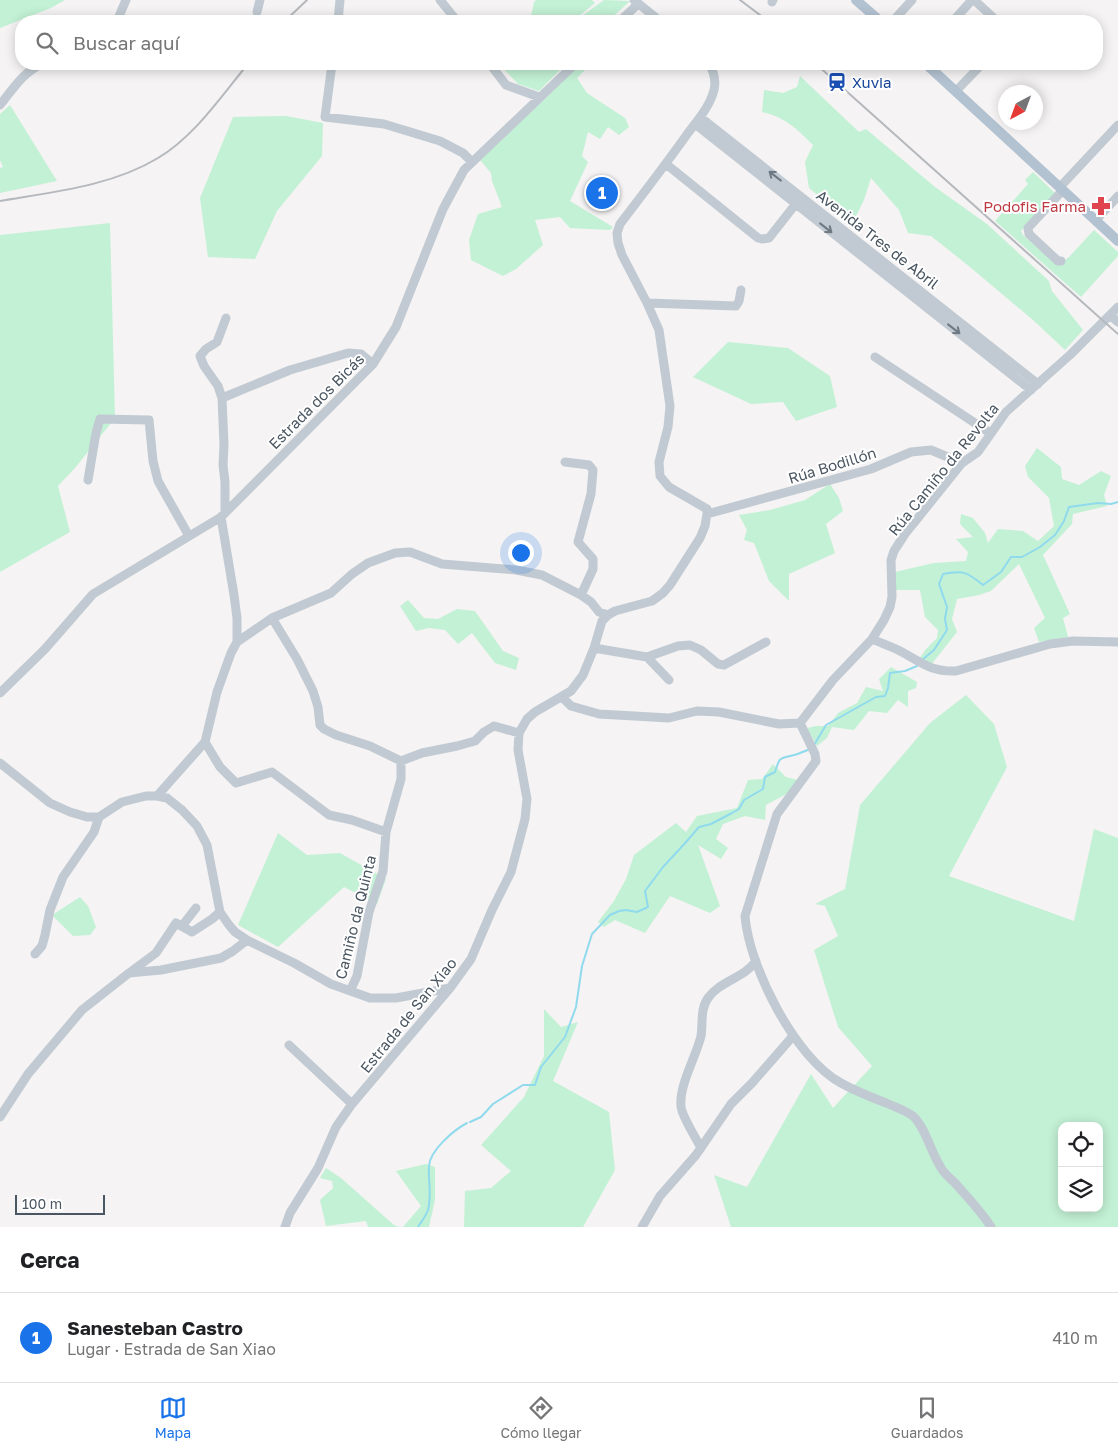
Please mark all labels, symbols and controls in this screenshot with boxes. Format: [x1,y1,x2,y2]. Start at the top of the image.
search box [15,15,1103,70]
icon: search [33,29,61,57]
text: Buscar aquí [73,31,180,54]
station icon: Xuvia [826,71,848,93]
place label: Xuvia [852,73,892,91]
north arrow [998,85,1043,130]
one-way arrow [769,171,782,182]
pin: 1 [586,174,618,212]
street label: Avenida Tres de Abril [813,186,943,292]
pharmacy icon: Podofis Farma [1090,195,1112,217]
place label: Podofis Farma [983,197,1086,215]
one-way arrow [820,222,833,233]
one-way arrow [947,323,960,334]
street label: Estrada dos Bicás [265,350,367,452]
street label: Rúa Camiño da Revolta [884,399,1002,539]
street label: Rúa Bodillón [786,443,878,487]
your location [508,540,534,566]
street label: Camiño da Quinta [331,853,379,981]
street label: Estrada de San Xiao [356,954,460,1076]
map controls [1058,1122,1103,1212]
button: locate [1058,1122,1103,1167]
button: layers [1058,1167,1103,1212]
scale bar [15,1192,105,1215]
text: 100 m [22,1195,62,1212]
text: Cerca [20,1247,79,1273]
text: Sanesteban Castro [67,1316,243,1339]
text: 1 [32,1328,40,1348]
text: 410 m [1052,1328,1098,1348]
text: Lugar · Estrada de San Xiao [67,1339,276,1359]
tab: Mapa [155,1394,191,1441]
tab: Cómo llegar [500,1394,582,1441]
tab: Guardados [891,1394,963,1441]

